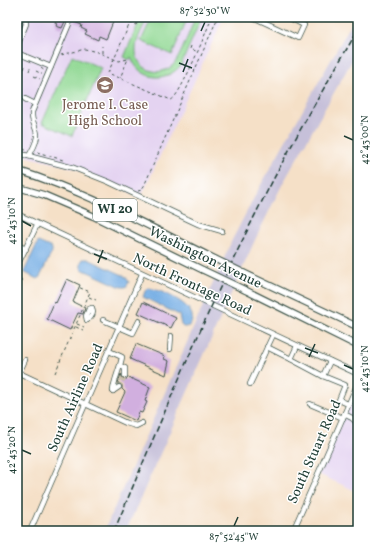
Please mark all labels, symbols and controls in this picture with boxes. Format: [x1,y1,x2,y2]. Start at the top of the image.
text: 87°52'30"W [180,4,230,18]
school or university icon: Jerome I. Case High School [95,75,115,95]
place label: Jerome I. Case High School [62,96,148,131]
text: 42°43'00"N [358,115,372,165]
text: 42°43'10"N [5,197,19,245]
road number: WI 20 [93,199,137,221]
street label: Washington Avenue [145,222,265,294]
street label: North Frontage Road [130,249,255,321]
street label: South Airline Road [44,341,108,455]
text: 42°43'10"N [358,345,372,393]
street label: South Stuart Road [284,397,346,507]
text: 42°43'20"N [5,425,19,474]
text: 87°52'45"W [209,530,259,544]

